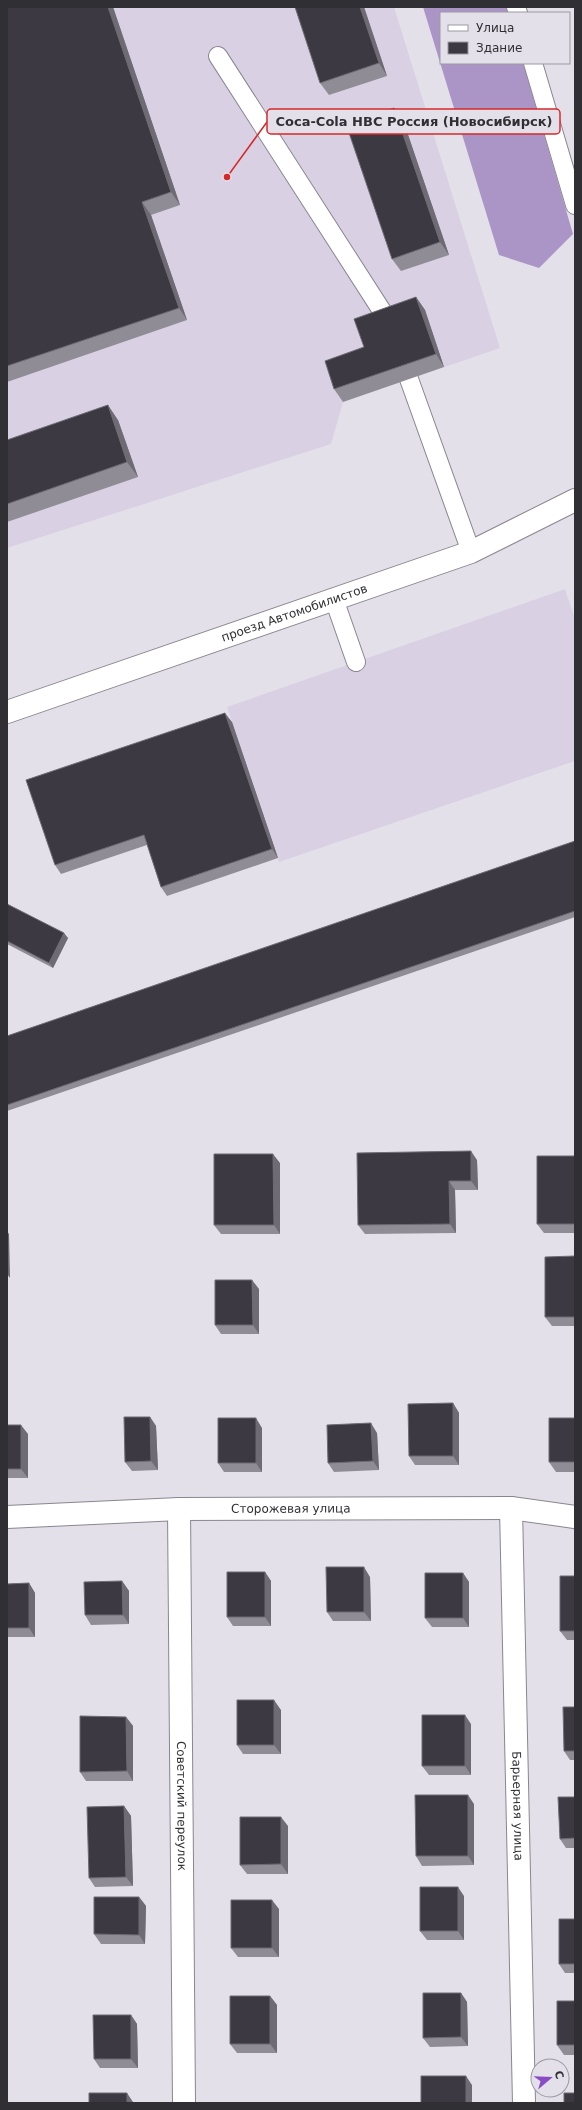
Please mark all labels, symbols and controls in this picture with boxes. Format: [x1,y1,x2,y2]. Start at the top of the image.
legend [440,12,570,64]
text: Улица [476,21,514,35]
text: Здание [476,41,522,55]
callout: Coca-Cola HBC Россия (Новосибирск) [267,109,560,134]
text: Coca-Cola HBC Россия (Новосибирск) [276,114,552,129]
street label: проезд Автомобилистов [220,581,369,645]
street label: Сторожевая улица [231,1501,351,1516]
street label: Советский переулок [174,1741,189,1871]
street label: Барьерная улица [509,1751,526,1861]
north arrow [530,2058,570,2098]
text: С [552,2069,566,2081]

